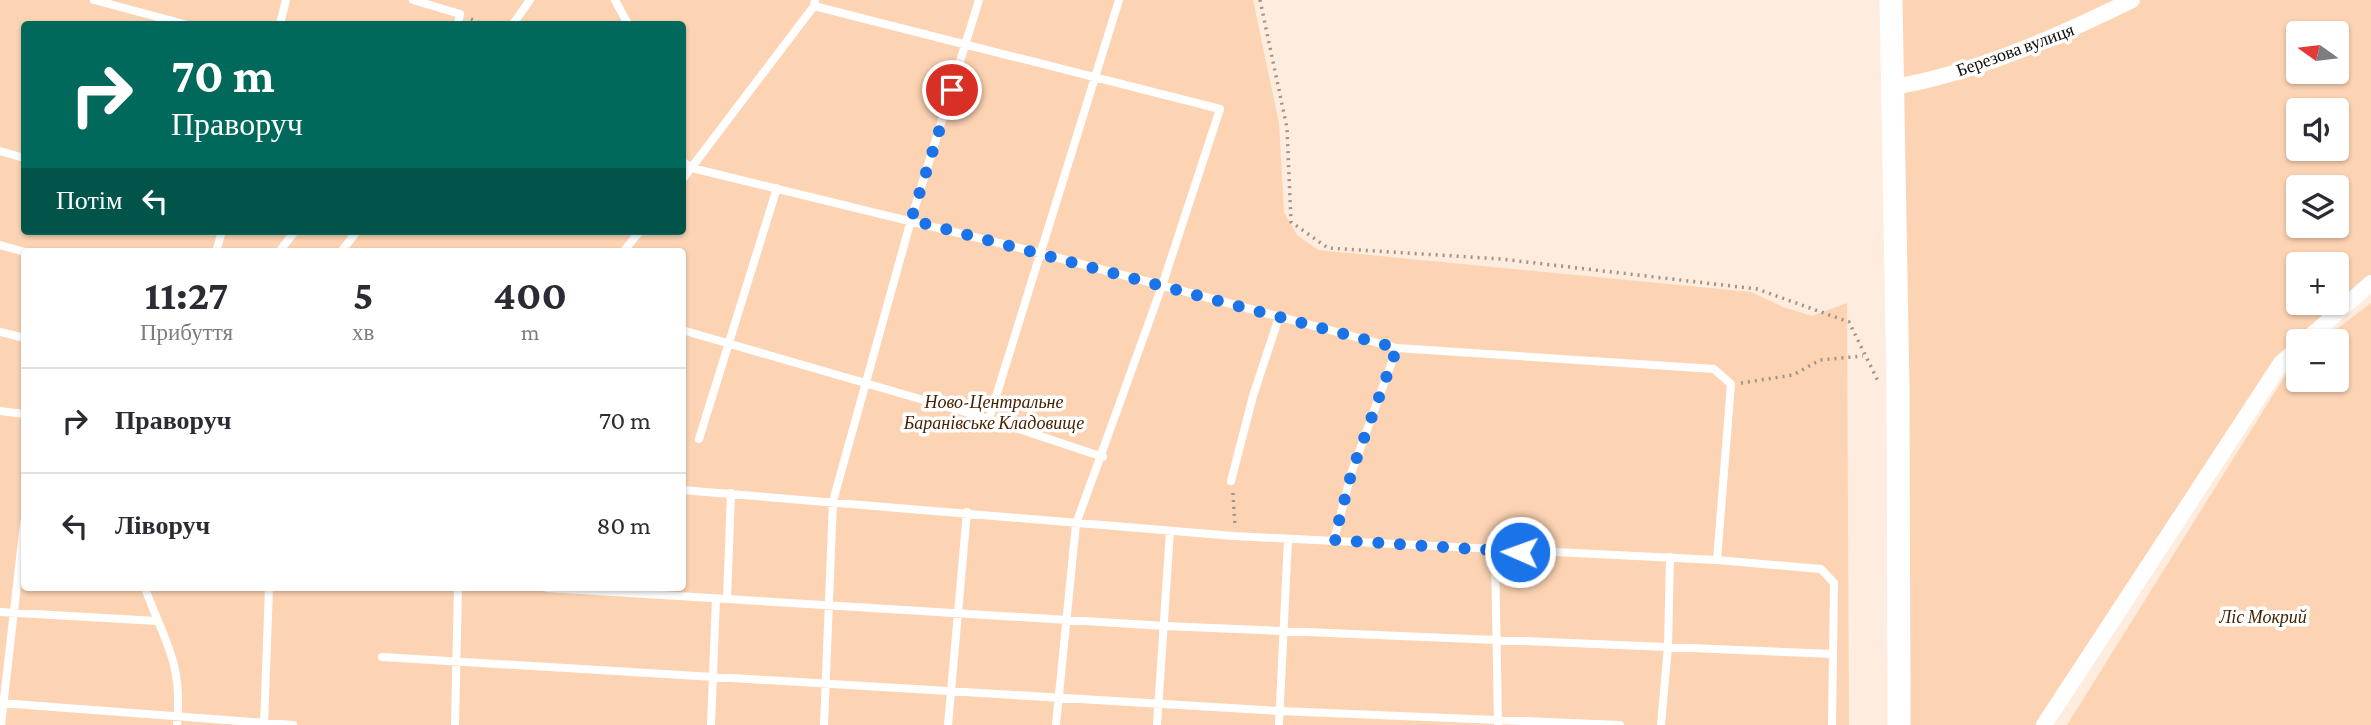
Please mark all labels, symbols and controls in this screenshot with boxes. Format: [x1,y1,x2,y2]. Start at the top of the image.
street label: Березова вулиця [1953,19,2077,81]
north arrow [2286,21,2348,84]
map controls [2286,21,2349,392]
text: 70 m [171,48,275,103]
icon: right [56,49,147,140]
pin [922,60,982,120]
icon: arrive [933,71,971,109]
button: sound [2286,98,2349,161]
text: Праворуч [171,106,303,142]
button: layers [2286,175,2349,238]
icon: left [136,182,174,220]
text: Потім [56,186,122,215]
button: + [2286,252,2349,315]
text: 11:27 [145,271,228,318]
text: 5 [353,271,374,318]
text: 400 [493,271,567,318]
text: Прибуття [140,319,233,345]
text: хв [352,319,374,345]
text: m [521,319,539,345]
button: − [2286,329,2349,392]
park label: Ново-Центральне Баранівське Кладовище [903,392,1084,433]
icon: right [56,402,94,440]
text: Праворуч [115,406,231,435]
text: 70 m [599,406,651,435]
icon: left [56,507,94,545]
text: Ліворуч [115,511,210,540]
text: 80 m [597,511,651,540]
position arrow [1483,515,1557,589]
park label: Ліс Мокрий [2218,607,2307,627]

